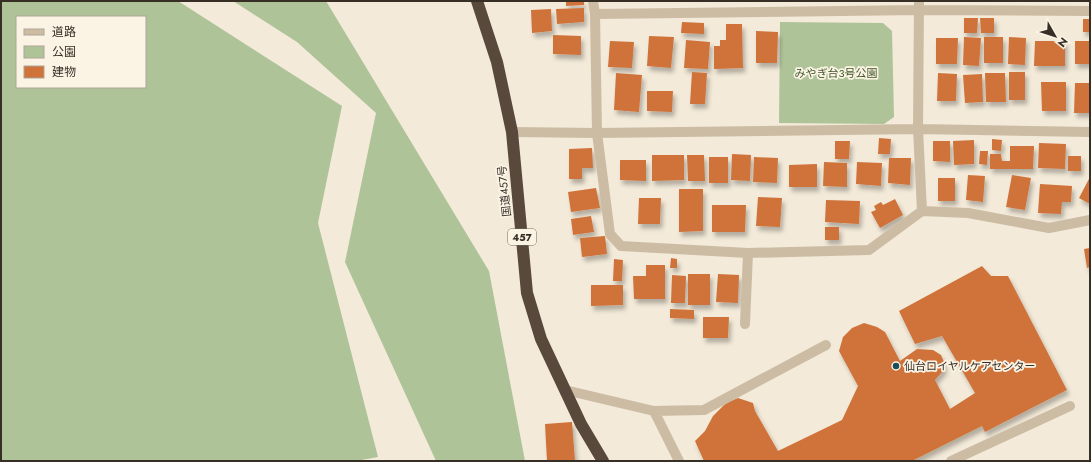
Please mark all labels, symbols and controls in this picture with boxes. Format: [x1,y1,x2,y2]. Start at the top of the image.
legend [16,16,146,88]
north arrow [1035,16,1075,56]
text: 道路 [52,23,76,41]
text: N [1054,34,1072,51]
text: 公園 [52,43,76,61]
text: 建物 [52,63,76,81]
park label: みやぎ台3号公園 [794,65,878,81]
street label: 国道457号 [493,165,515,217]
road number: 457 [508,229,536,245]
place label: 仙台ロイヤルケアセンター [904,358,1035,374]
marker: 仙台ロイヤルケアセンター [891,361,901,371]

